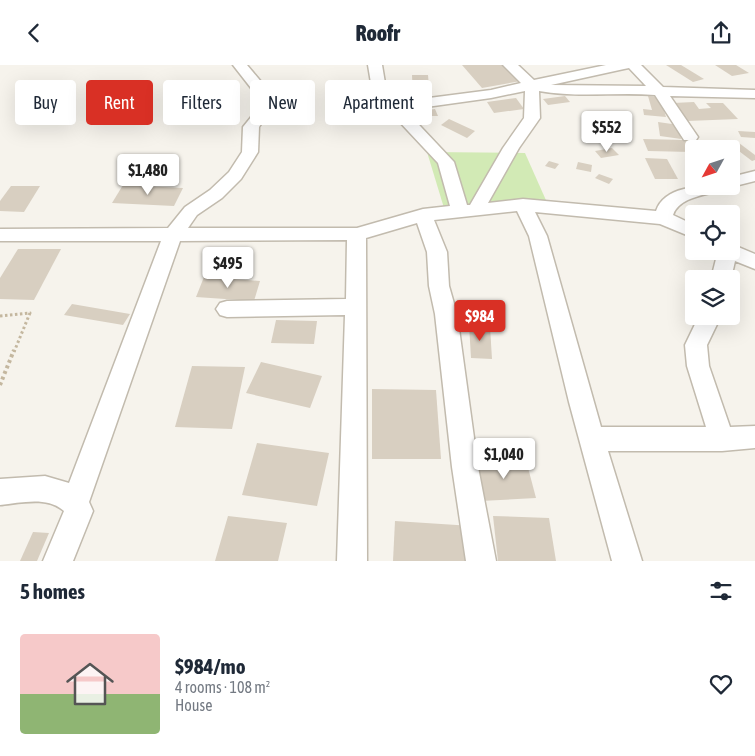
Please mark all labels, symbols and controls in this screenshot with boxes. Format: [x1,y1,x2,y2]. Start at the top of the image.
icon: back [20,19,48,47]
icon: share [707,19,735,47]
text: Roofr [355,20,400,46]
chip: Buy [15,80,76,125]
chip: Rent [86,80,153,125]
chip: Filters [163,80,240,125]
chip: New [250,80,315,125]
chip: Apartment [325,80,432,125]
pin: $552 [577,111,637,153]
text: $552 [592,118,622,136]
north arrow [685,140,740,195]
map controls [685,140,740,325]
pin: $1,480 [107,153,189,196]
text: $1,480 [128,161,168,179]
button: locate [685,205,740,260]
pin: $495 [198,247,258,289]
text: $495 [213,254,243,272]
button: layers [685,270,740,325]
pin: $984 [450,299,510,342]
text: $984 [465,307,495,325]
pin: $1,040 [463,437,545,480]
text: $1,040 [484,445,524,463]
icon: filters [707,577,735,605]
text: 5 homes [20,579,85,603]
icon: home [60,654,120,714]
text: $984/mo [175,654,246,678]
icon: heart [707,670,735,698]
text: 4 rooms · 108 m² [175,678,270,696]
text: House [175,696,212,714]

